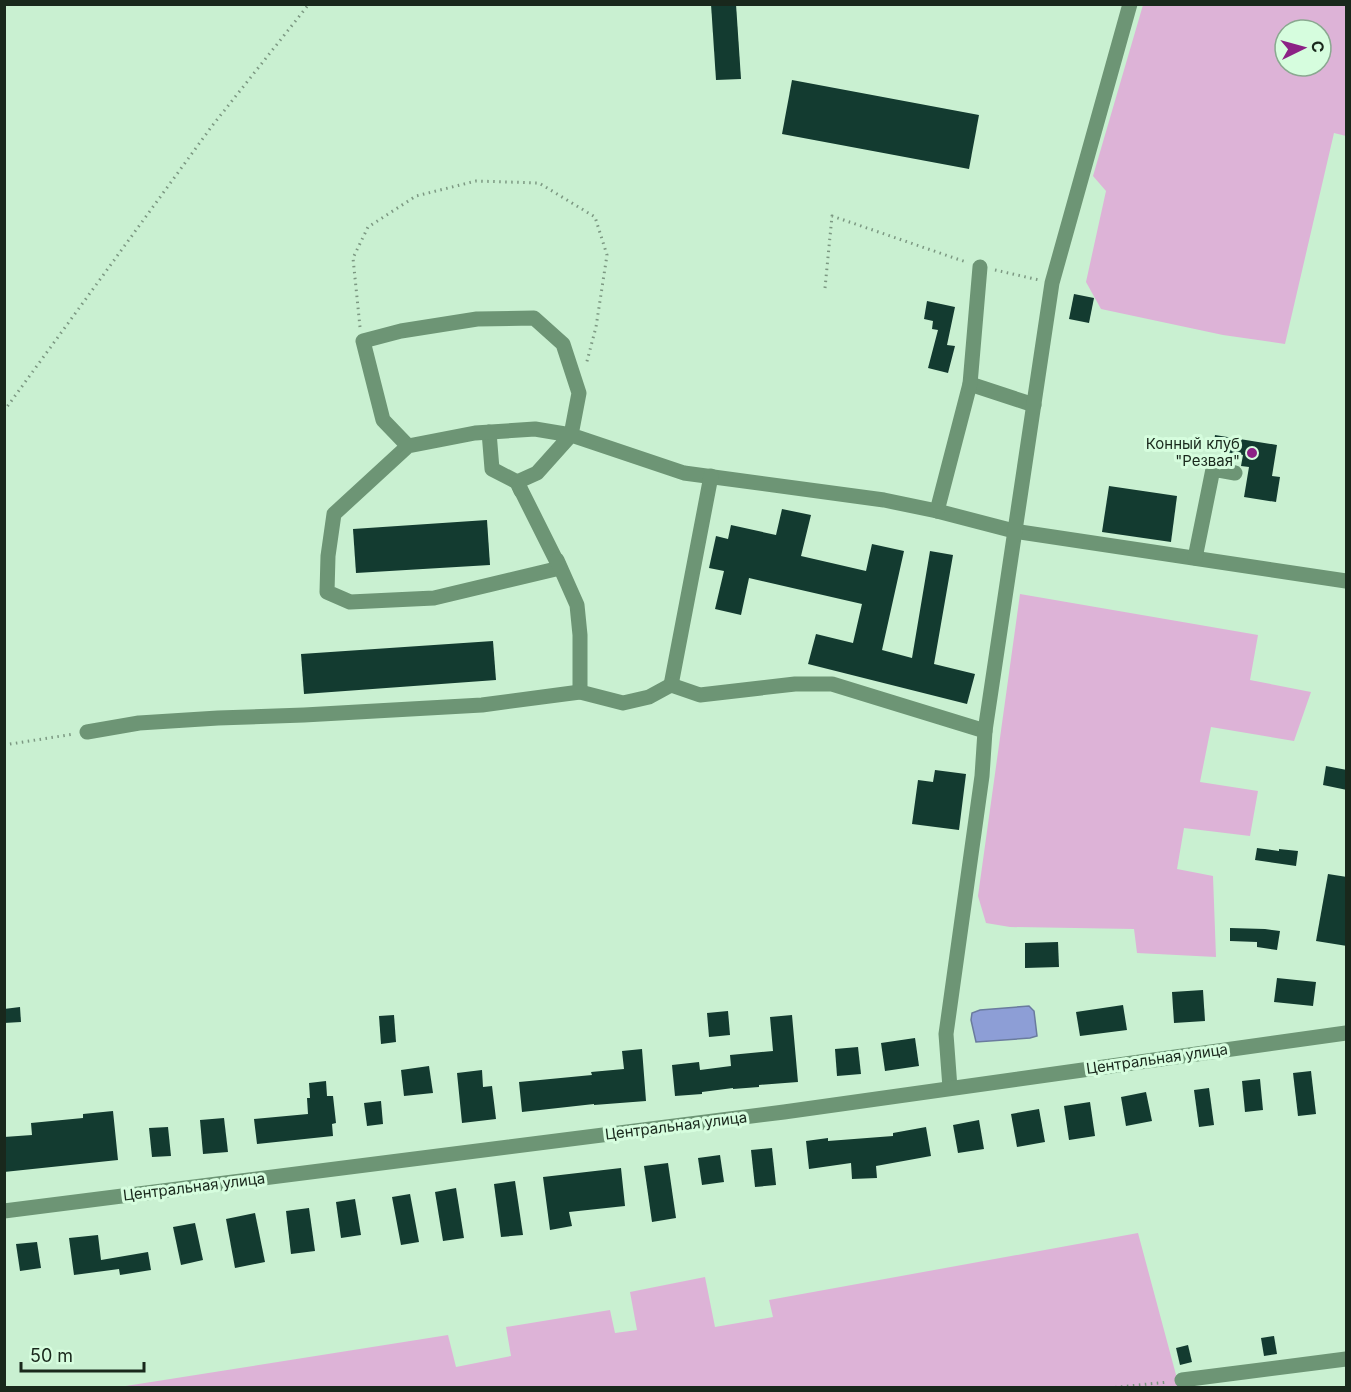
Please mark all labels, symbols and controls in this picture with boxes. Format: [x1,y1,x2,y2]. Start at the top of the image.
north arrow [1273,18,1333,78]
text: С [1307,40,1328,54]
place label: Конный клуб "Резвая" [1146,434,1240,470]
marker: Конный клуб "Резвая" [1245,446,1259,460]
street label: Центральная улица [1085,1039,1229,1078]
street label: Центральная улица [604,1107,748,1144]
street label: Центральная улица [122,1168,266,1205]
scale bar [21,1335,144,1373]
text: 50 m [30,1345,73,1366]

